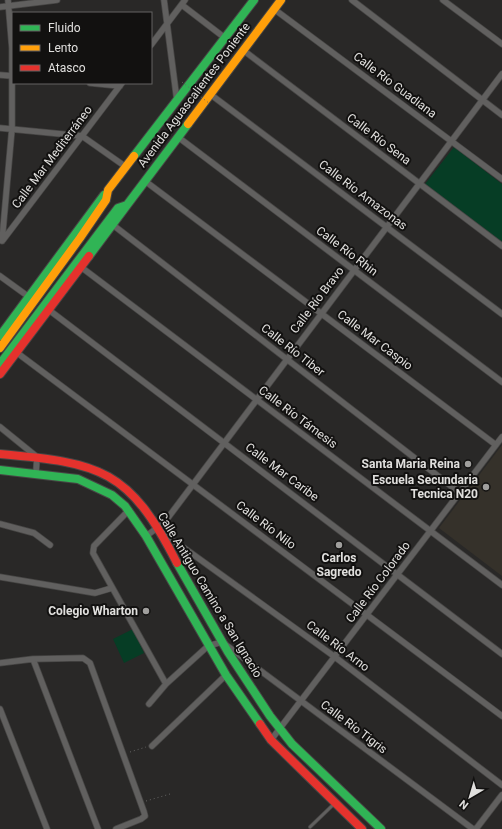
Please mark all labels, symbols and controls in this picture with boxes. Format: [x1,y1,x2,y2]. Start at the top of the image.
legend [12,12,152,84]
street label: Avenida Aguascalientes Poniente [135,20,253,170]
text: Fluido [48,21,81,35]
text: Lento [48,41,78,55]
street label: Calle Río Guadiana [351,49,439,121]
text: Atasco [48,61,86,75]
street label: Calle Mar Mediterráneo [9,103,95,211]
street label: Calle Río Sena [344,110,414,168]
street label: Calle Río Amazonas [316,157,410,233]
street label: Calle Río Rhin [314,223,380,279]
street label: Calle Río Bravo [287,264,347,336]
street label: Calle Mar Caspio [335,307,416,373]
street label: Calle Río Tiber [258,321,328,379]
street label: Calle Río Támesis [256,383,340,451]
street label: Calle Mar Caribe [243,440,321,504]
place label: Santa Maria Reina [362,457,461,471]
marker: Santa Maria Reina [463,459,473,469]
place label: Escuela Secundaria Tecnica N20 [372,473,479,501]
marker: Escuela Secundaria Tecnica N20 [481,482,491,492]
street label: Calle Río Nilo [233,498,299,552]
street label: Calle Antiguo Camino a San Ignacio [155,510,265,680]
street label: Calle Río Colorado [343,538,413,625]
marker: Carlos Sagredo [334,540,344,550]
place label: Carlos Sagredo [317,551,362,579]
place label: Colegio Wharton [48,604,138,618]
marker: Colegio Wharton [141,606,151,616]
street label: Calle Río Arno [304,618,372,674]
street label: Calle Río Tigris [318,697,390,757]
north arrow [450,777,490,817]
text: N [457,797,471,812]

